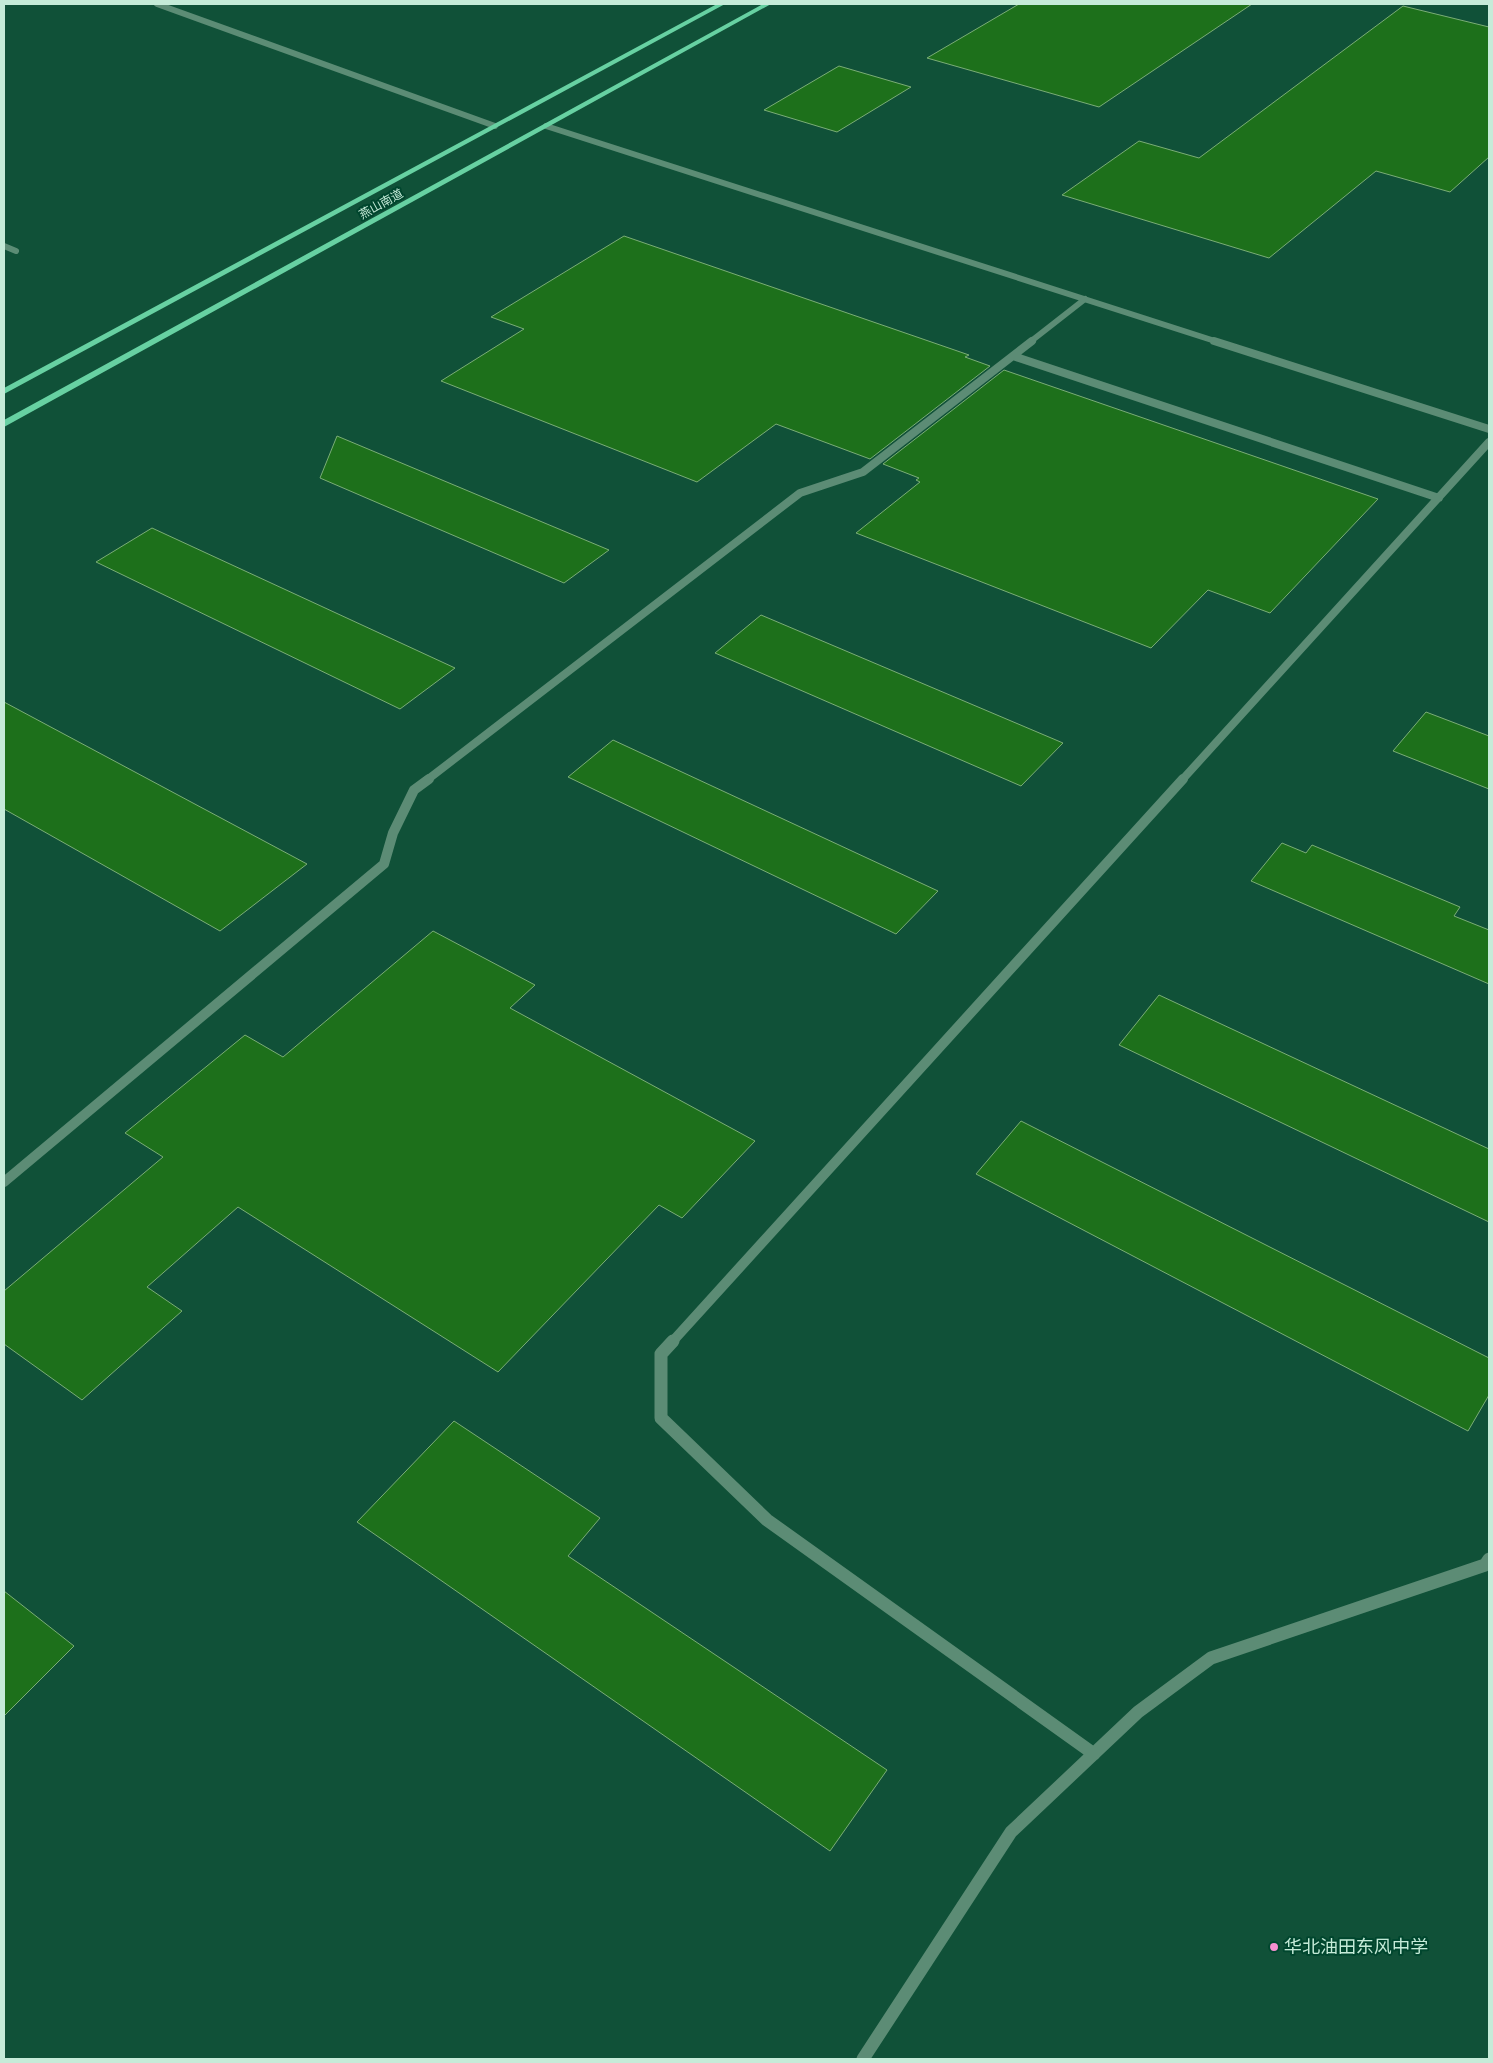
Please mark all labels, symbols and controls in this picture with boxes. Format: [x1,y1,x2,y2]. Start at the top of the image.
street label: 燕山南道 [356,185,405,222]
place label: 华北油田东风中学 [1284,1936,1428,1957]
marker: 华北油田东风中学 [1268,1941,1280,1953]

